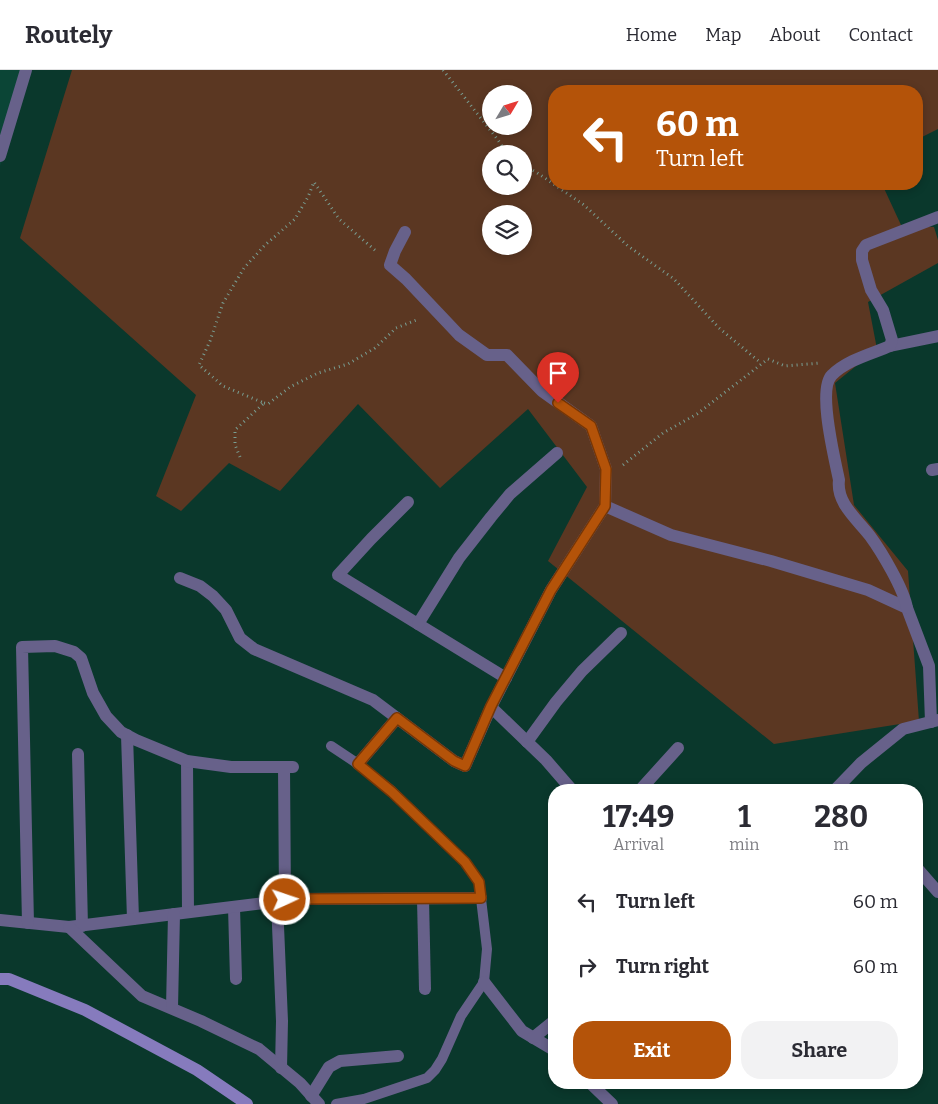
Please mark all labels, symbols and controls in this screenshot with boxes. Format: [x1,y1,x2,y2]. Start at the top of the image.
text: Routely [25,21,112,49]
text: Home [626,24,677,46]
text: Map [705,24,741,46]
text: About [769,24,820,46]
text: Contact [848,24,913,46]
north arrow [482,85,532,135]
map controls [482,85,532,255]
text: 60 m [656,103,739,145]
icon: left [573,105,638,170]
button: search [482,145,532,195]
text: Turn left [656,145,744,172]
button: layers [482,205,532,255]
pin [537,352,579,403]
icon: arrive [544,359,572,387]
text: 17:49 [603,799,675,835]
text: 1 [738,799,751,835]
text: 280 [814,799,868,835]
text: Arrival [613,835,664,854]
text: min [729,835,759,854]
text: m [834,835,849,854]
position arrow [258,873,310,925]
icon: left [573,888,601,916]
text: Turn left [616,890,695,913]
text: 60 m [853,890,898,913]
icon: right [573,953,601,981]
text: Turn right [616,955,709,978]
text: 60 m [853,955,898,978]
button: Exit [573,1021,731,1079]
button: Share [741,1021,898,1079]

